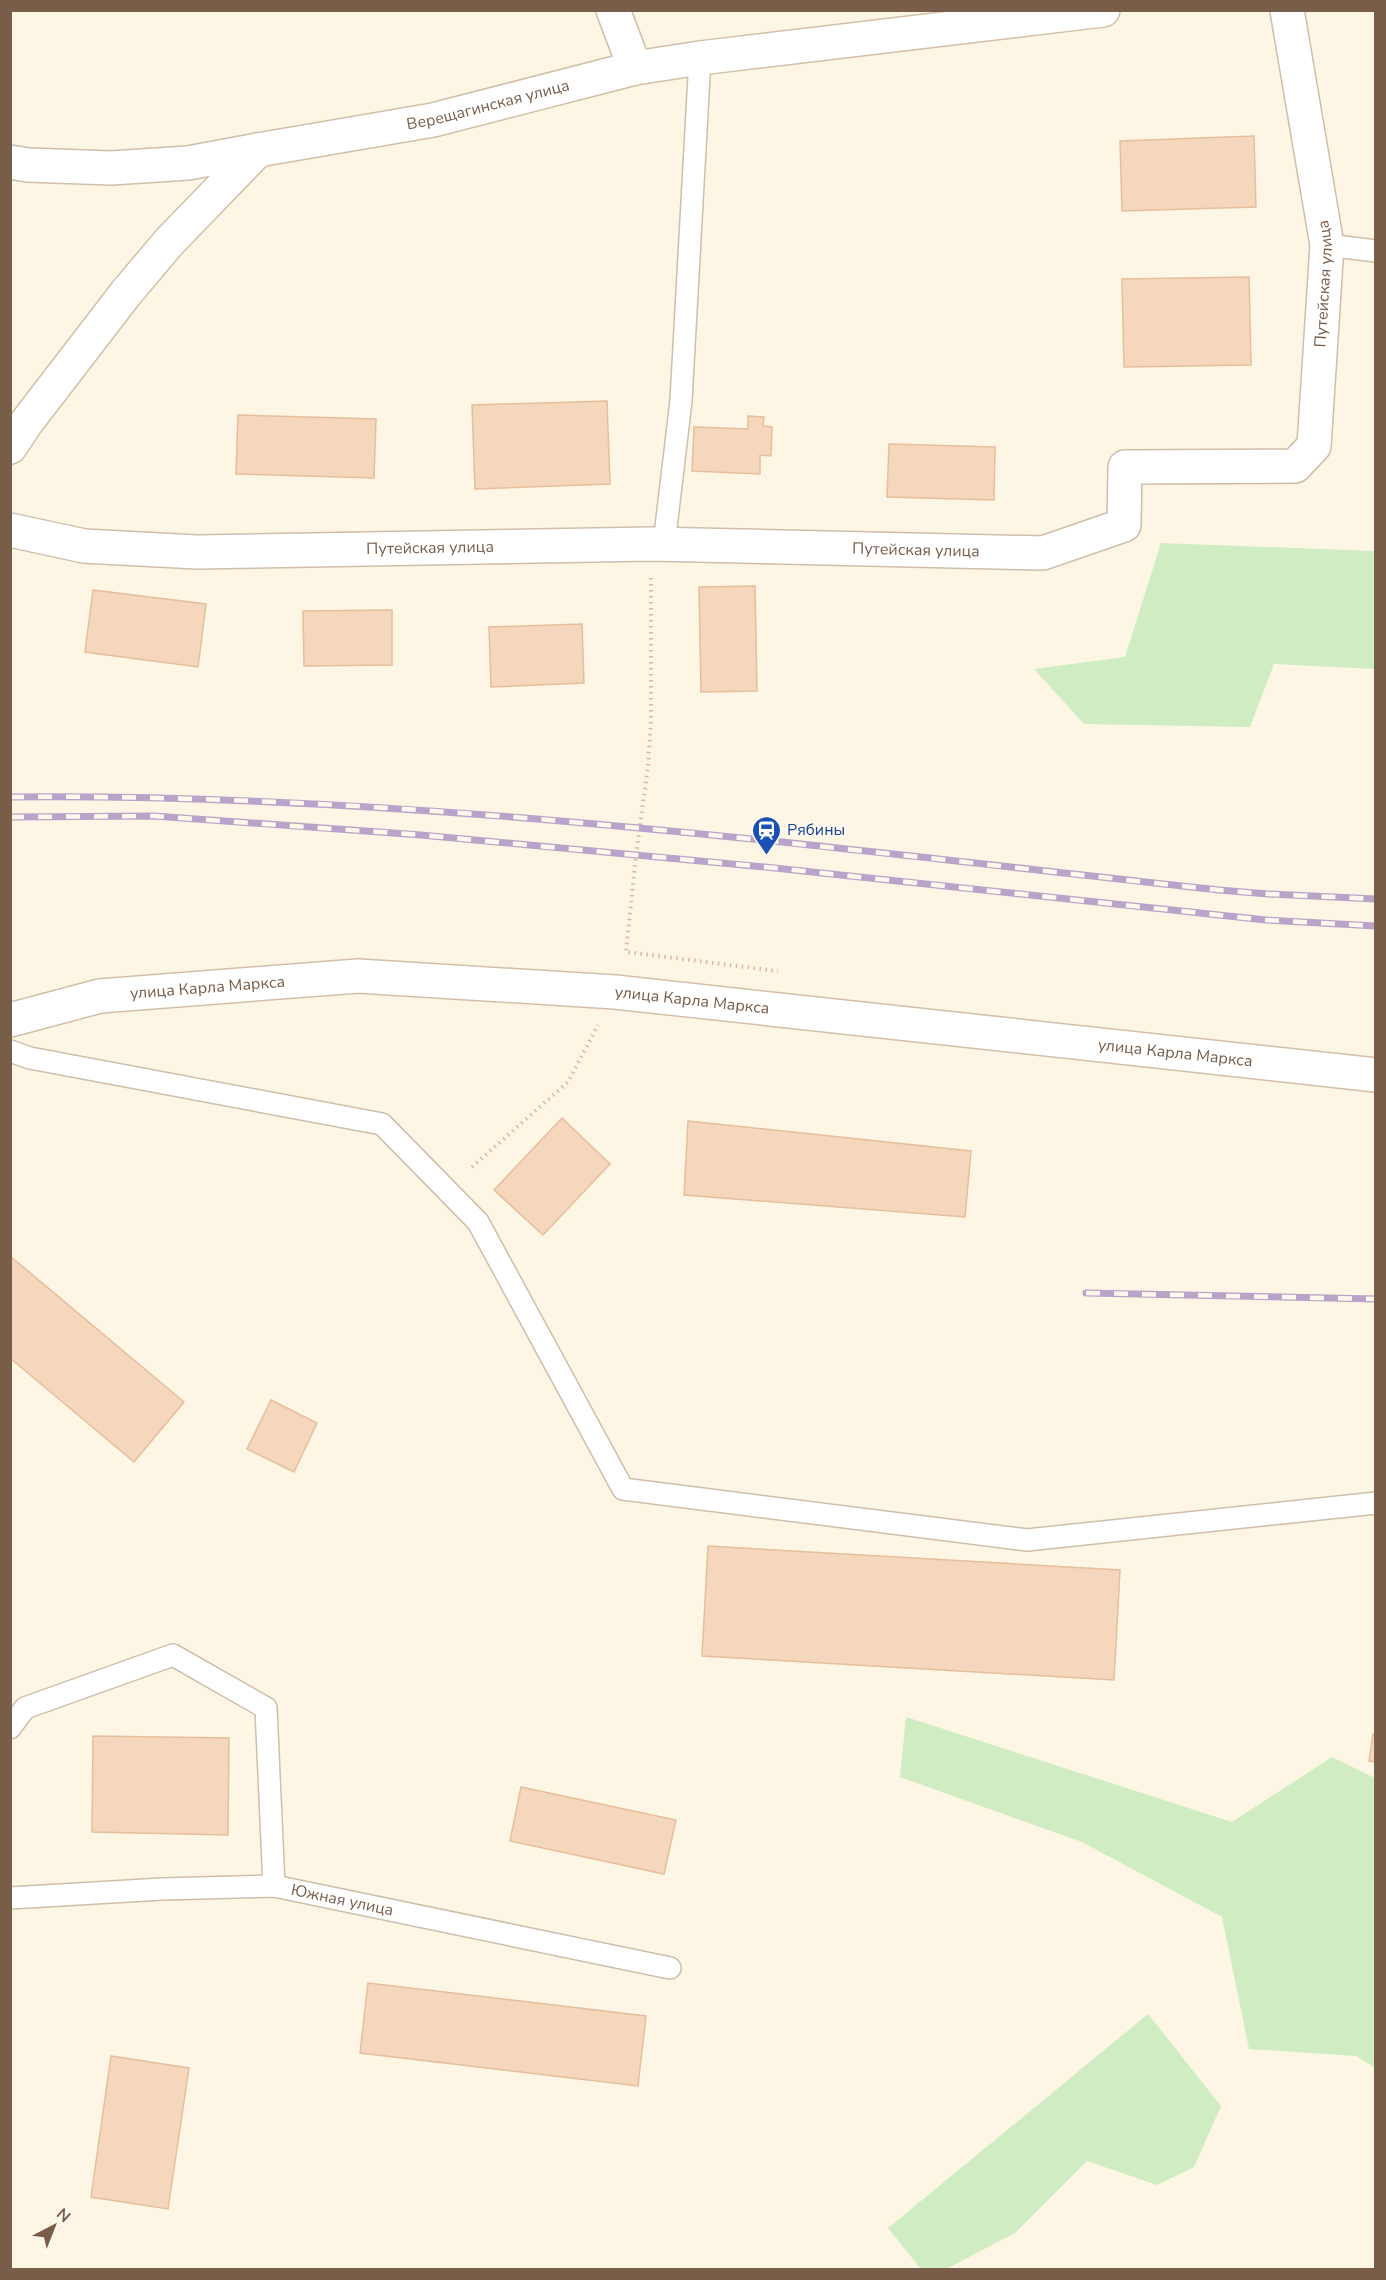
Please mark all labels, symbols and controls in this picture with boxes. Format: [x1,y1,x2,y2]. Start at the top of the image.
street label: Верещагинская улица [405,74,572,135]
street label: Путейская улица [1309,218,1338,348]
street label: Путейская улица [366,536,494,560]
street label: Путейская улица [852,538,980,563]
station icon: Рябины [750,814,782,856]
place label: Рябины [787,819,845,841]
street label: улица Карла Маркса [129,971,286,1005]
street label: улица Карла Маркса [614,981,771,1020]
street label: улица Карла Маркса [1097,1034,1254,1072]
street label: Южная улица [289,1879,396,1921]
north arrow [24,2196,84,2256]
text: N [52,2203,75,2228]

